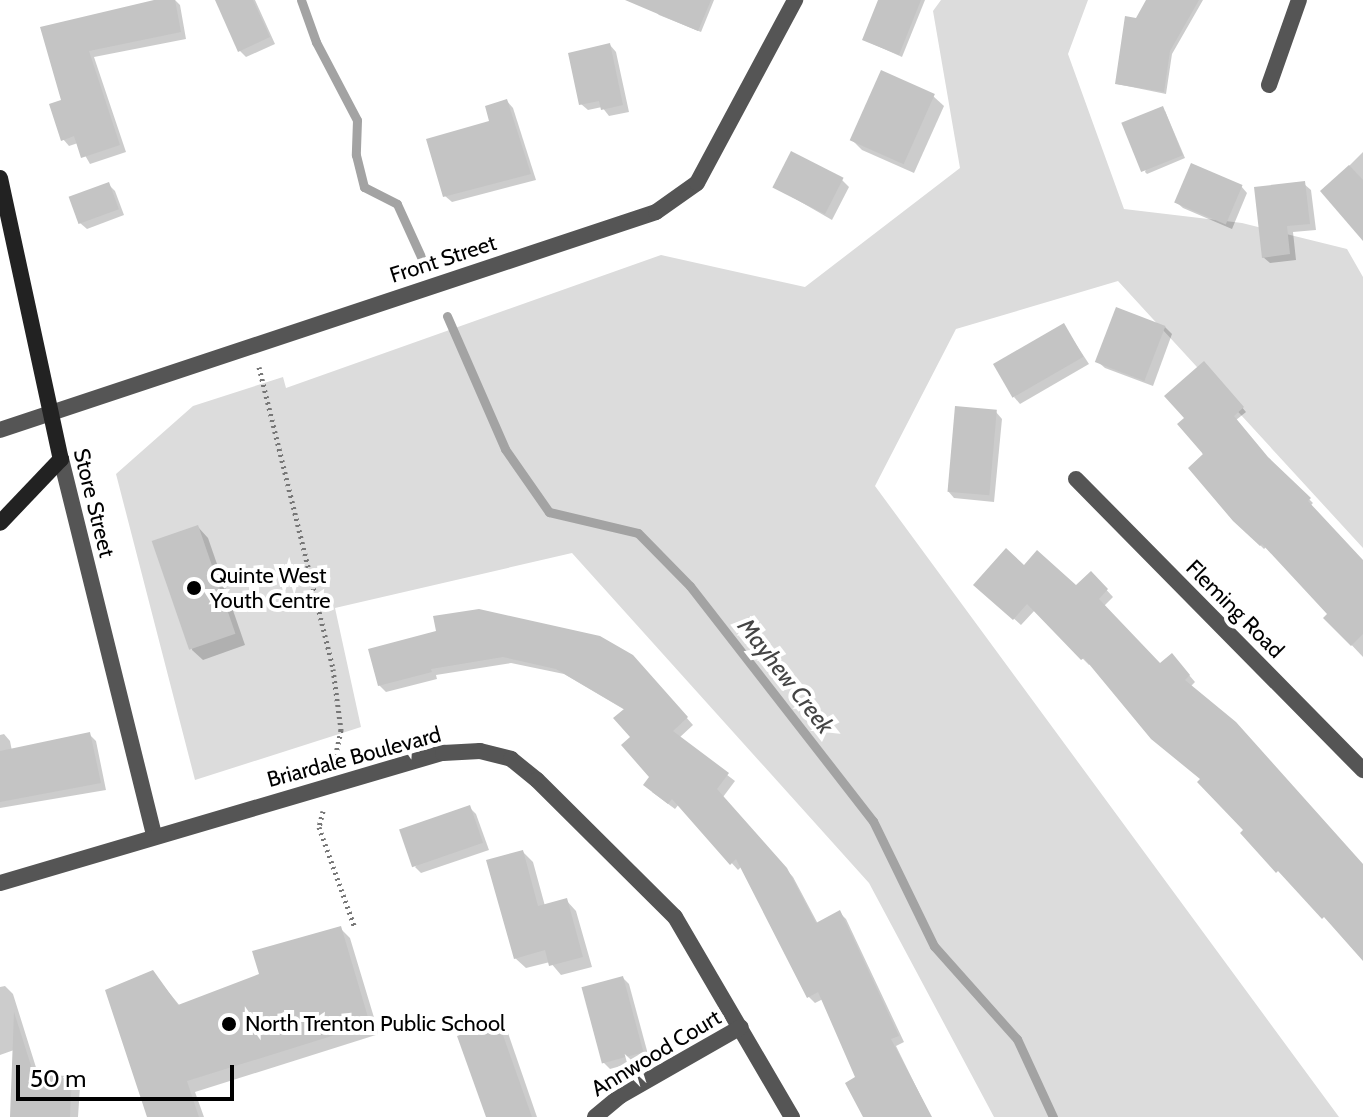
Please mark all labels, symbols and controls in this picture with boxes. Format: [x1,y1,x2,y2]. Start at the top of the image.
street label: Front Street [386,229,500,289]
street label: Store Street [68,446,120,560]
street label: Fleming Road [1181,555,1289,663]
place label: Quinte West Youth Centre [210,562,330,614]
marker: Quinte West Youth Centre [185,579,203,597]
water label: Mayhew Creek [732,613,840,739]
street label: Briardale Boulevard [264,721,444,793]
street label: Annwood Court [586,1004,726,1102]
place label: North Trenton Public School [245,1011,505,1037]
marker: North Trenton Public School [220,1015,238,1033]
scale bar [20,1049,238,1099]
text: 50 m [30,1064,86,1093]

